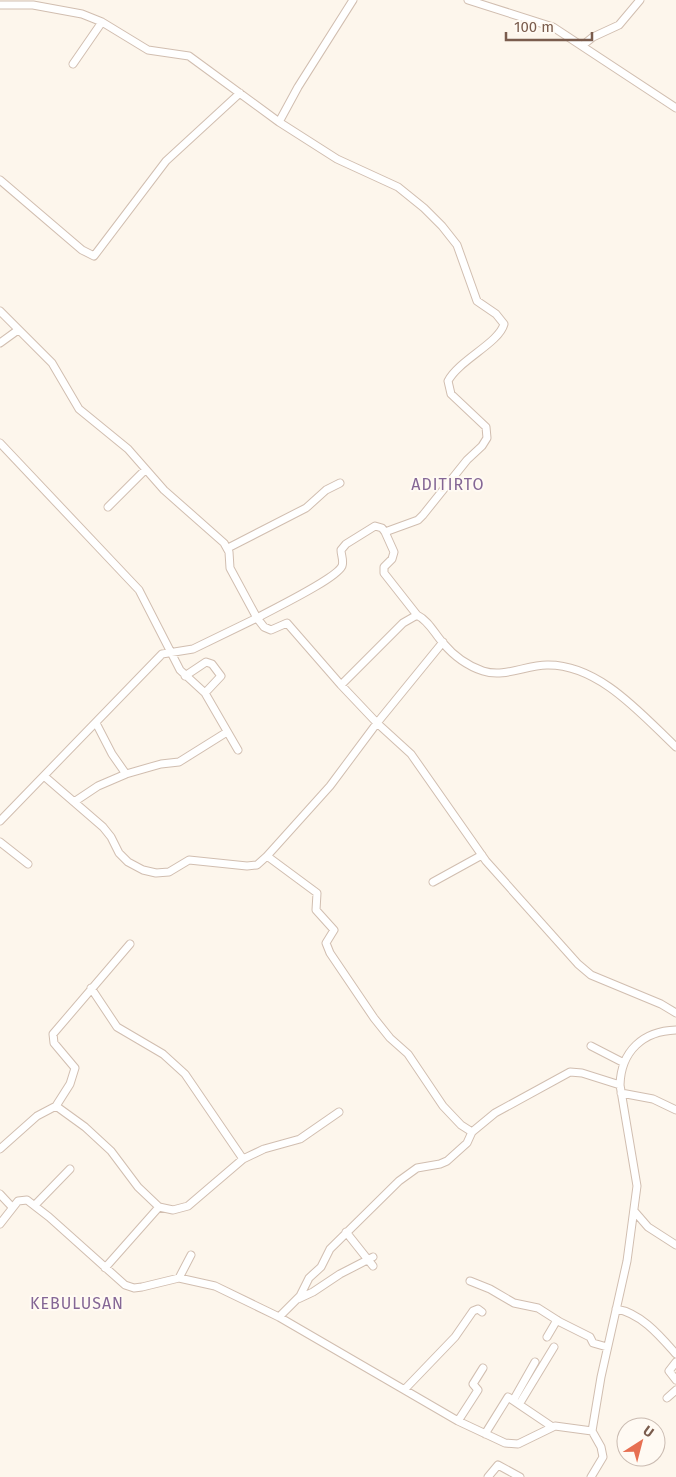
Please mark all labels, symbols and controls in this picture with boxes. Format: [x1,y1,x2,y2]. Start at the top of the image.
scale bar [506,10,592,42]
text: 100 m [514,18,554,36]
district label: ADITIRTO [411,475,485,494]
district label: KEBULUSAN [30,1294,124,1313]
north arrow [616,1417,666,1467]
text: U [640,1422,657,1441]

